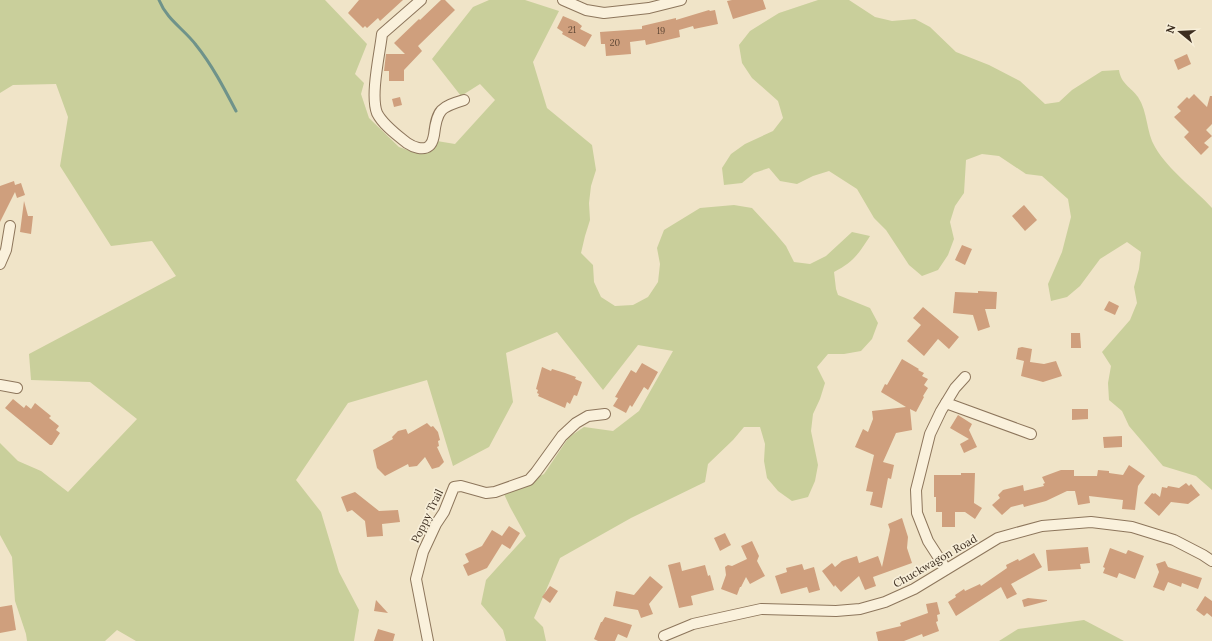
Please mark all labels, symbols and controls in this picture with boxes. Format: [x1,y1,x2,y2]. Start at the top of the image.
north arrow [1160,12,1200,52]
text: N [1163,22,1179,35]
house number: 21 [568,24,576,35]
house number: 19 [657,25,665,36]
house number: 20 [610,37,621,48]
street label: Poppy Trail [408,487,446,545]
street label: Chuckwagon Road [891,531,980,591]

